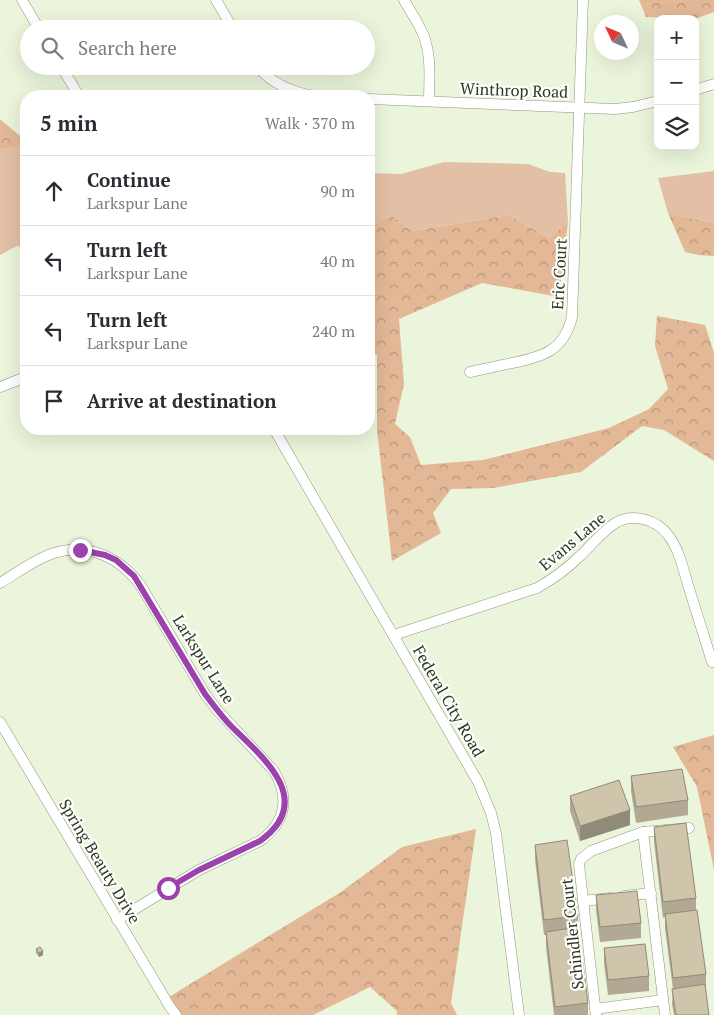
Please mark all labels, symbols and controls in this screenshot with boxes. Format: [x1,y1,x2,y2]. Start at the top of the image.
north arrow [594,15,639,60]
map controls [654,15,699,150]
button: + [654,15,699,60]
search box [20,20,375,75]
icon: search [38,34,66,62]
text: Search here [78,35,177,60]
button: − [654,60,699,105]
street label: Winthrop Road [460,77,569,103]
button: layers [654,105,699,150]
text: 5 min [40,109,97,137]
text: Walk · 370 m [265,112,355,134]
text: Continue [87,167,171,192]
icon: ahead [40,177,68,205]
text: 90 m [320,180,355,202]
text: Larkspur Lane [87,192,188,214]
text: Turn left [87,237,168,262]
street label: Eric Court [546,238,572,310]
icon: left [40,247,68,275]
text: 40 m [320,250,355,272]
text: Larkspur Lane [87,262,188,284]
text: Turn left [87,307,168,332]
icon: left [40,317,68,345]
text: 240 m [312,320,355,342]
text: Larkspur Lane [87,332,188,354]
icon: arrive [40,387,68,415]
text: Arrive at destination [87,388,276,413]
street label: Evans Lane [534,507,610,575]
route end [69,539,92,562]
street label: Larkspur Lane [168,610,240,708]
street label: Federal City Road [408,641,490,761]
street label: Spring Beauty Drive [54,795,146,927]
route start [157,877,180,900]
street label: Schindler Court [555,877,589,991]

